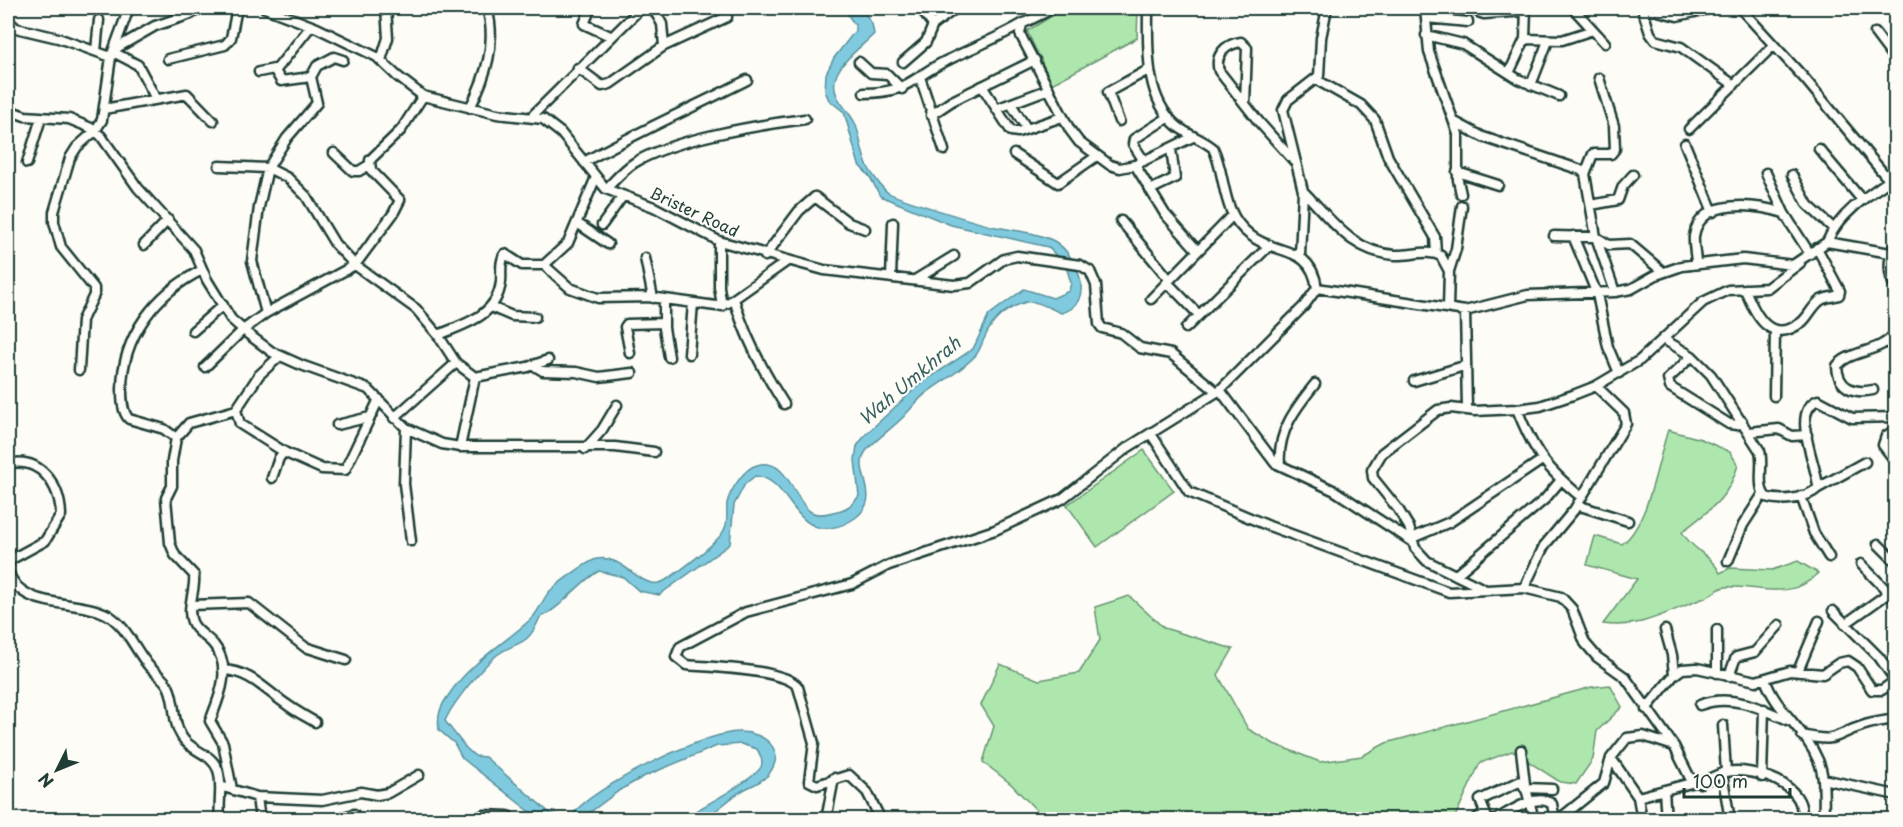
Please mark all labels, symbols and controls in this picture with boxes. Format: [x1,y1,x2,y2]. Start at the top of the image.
street label: Brister Road [646,180,744,242]
water label: Wah Umkhrah [852,329,966,431]
north arrow [27,740,87,800]
scale bar [1684,761,1790,799]
text: 100 m [1693,767,1748,794]
text: N [32,768,58,794]

